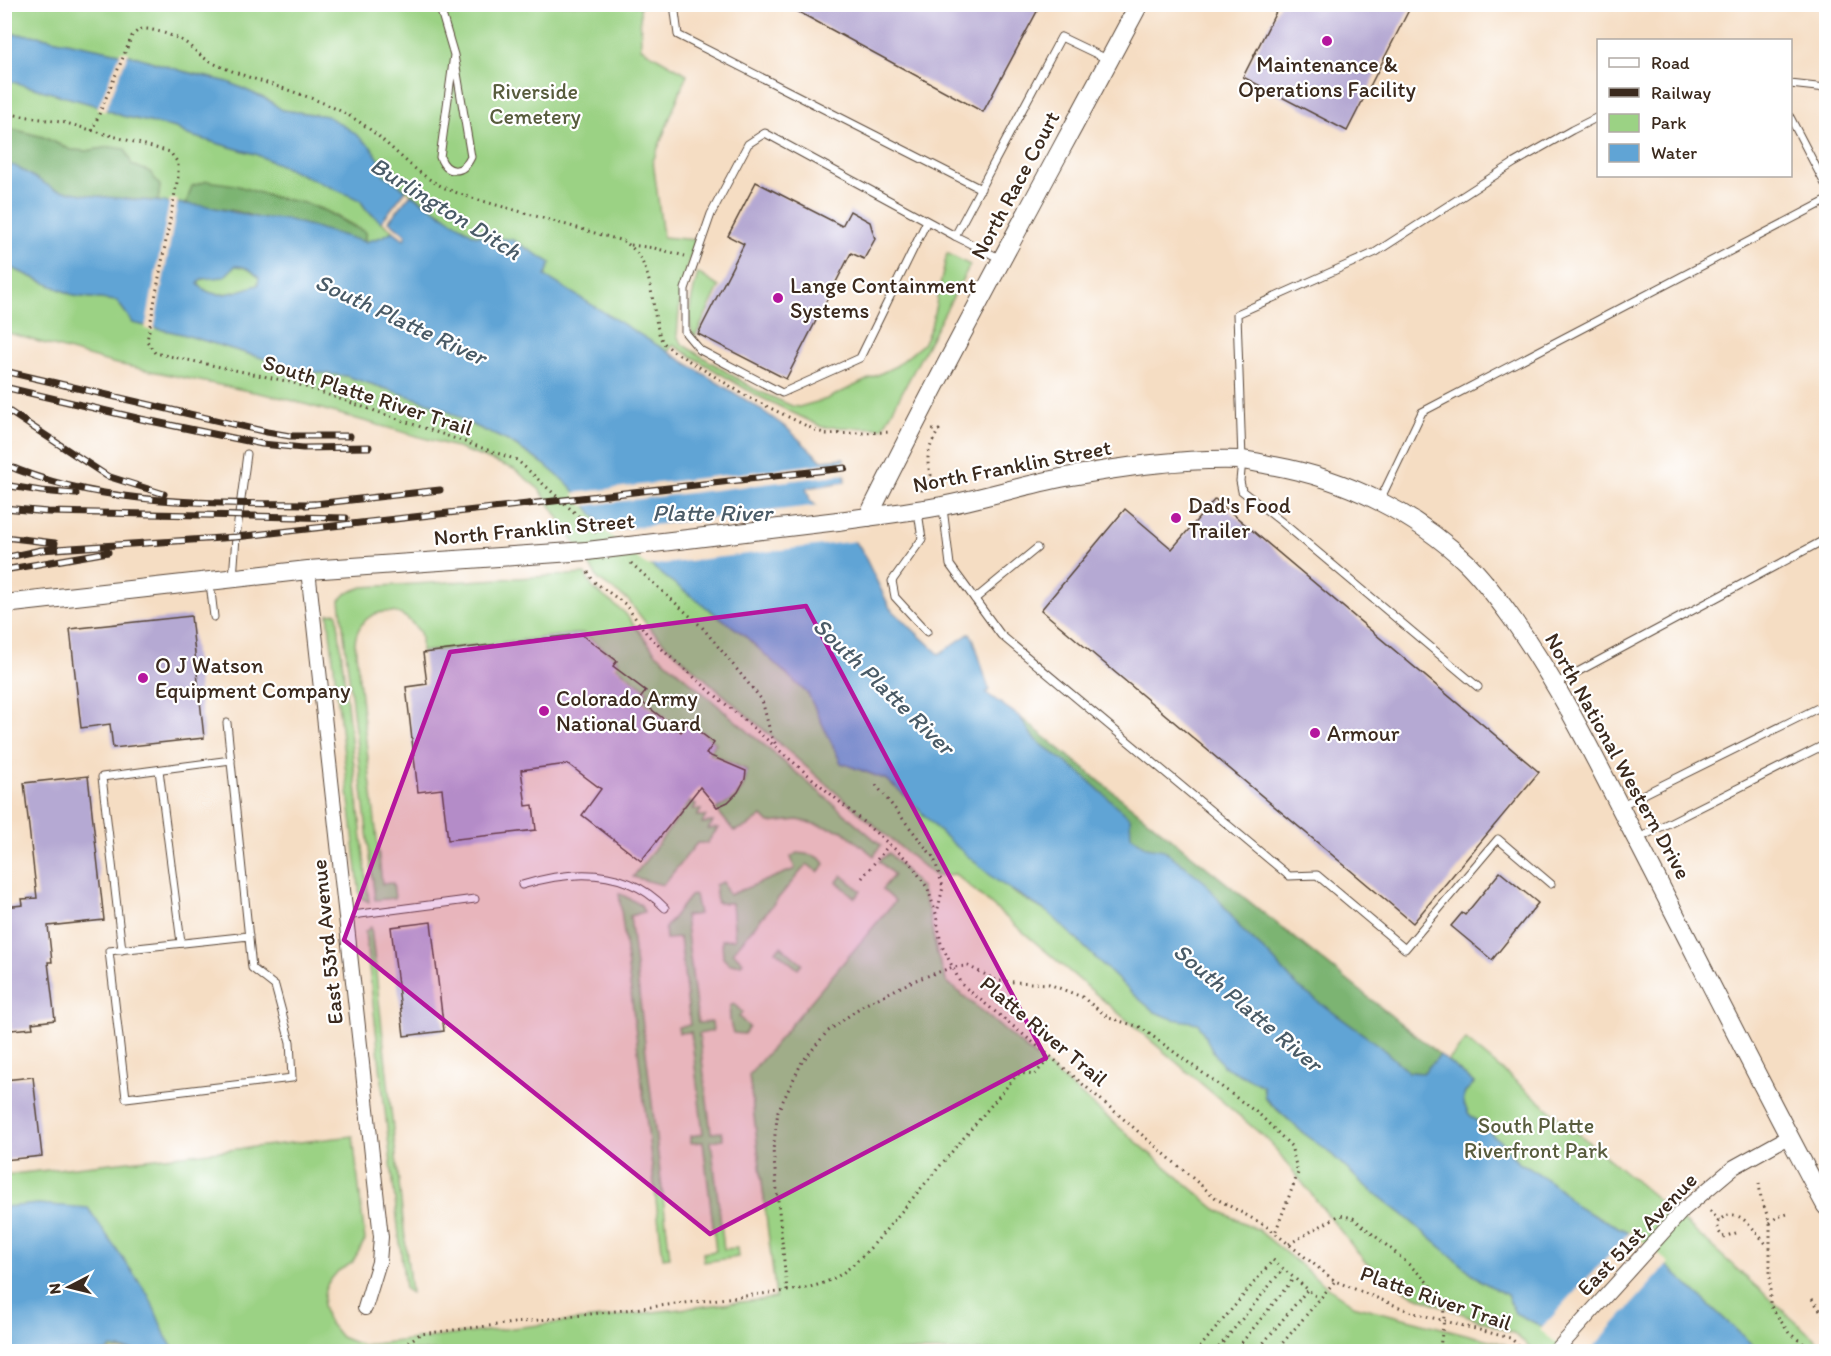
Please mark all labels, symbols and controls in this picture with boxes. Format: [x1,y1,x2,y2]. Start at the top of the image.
marker: Maintenance & Operations Facility [1320,34,1334,48]
legend [1597,39,1792,177]
place label: Maintenance & Operations Facility [1238,51,1417,103]
text: Road [1651,52,1690,74]
park label: Riverside Cemetery [489,78,581,130]
text: Railway [1651,82,1712,104]
street label: North Race Court [965,106,1065,264]
text: Park [1651,112,1686,134]
text: Water [1651,142,1697,164]
water label: Burlington Ditch [365,150,527,266]
water label: South Platte River [311,267,494,373]
place label: Lange Containment Systems [790,272,976,324]
marker: Lange Containment Systems [771,291,785,305]
street label: South Platte River Trail [260,348,476,442]
street label: North Franklin Street [910,434,1114,498]
place label: Dad's Food Trailer [1188,492,1291,544]
water label: Platte River [652,498,775,527]
street label: North Franklin Street [432,507,636,551]
marker: Dad's Food Trailer [1169,511,1183,525]
water label: South Platte River [807,611,963,763]
street label: North National Western Drive [1539,628,1697,884]
place label: O J Watson Equipment Company [155,652,351,704]
marker: O J Watson Equipment Company [136,671,150,685]
place label: Colorado Army National Guard [556,685,701,737]
marker: Colorado Army National Guard [537,704,551,718]
place label: Armour [1327,720,1400,747]
marker: Armour [1308,726,1322,740]
street label: East 53rd Avenue [305,858,349,1026]
water label: South Platte River [1168,936,1330,1079]
street label: Platte River Trail [975,970,1113,1092]
park label: South Platte Riverfront Park [1464,1112,1608,1164]
street label: East 51st Avenue [1571,1167,1703,1301]
north arrow [39,1257,99,1317]
street label: Platte River Trail [1357,1259,1515,1337]
text: N [45,1282,65,1295]

